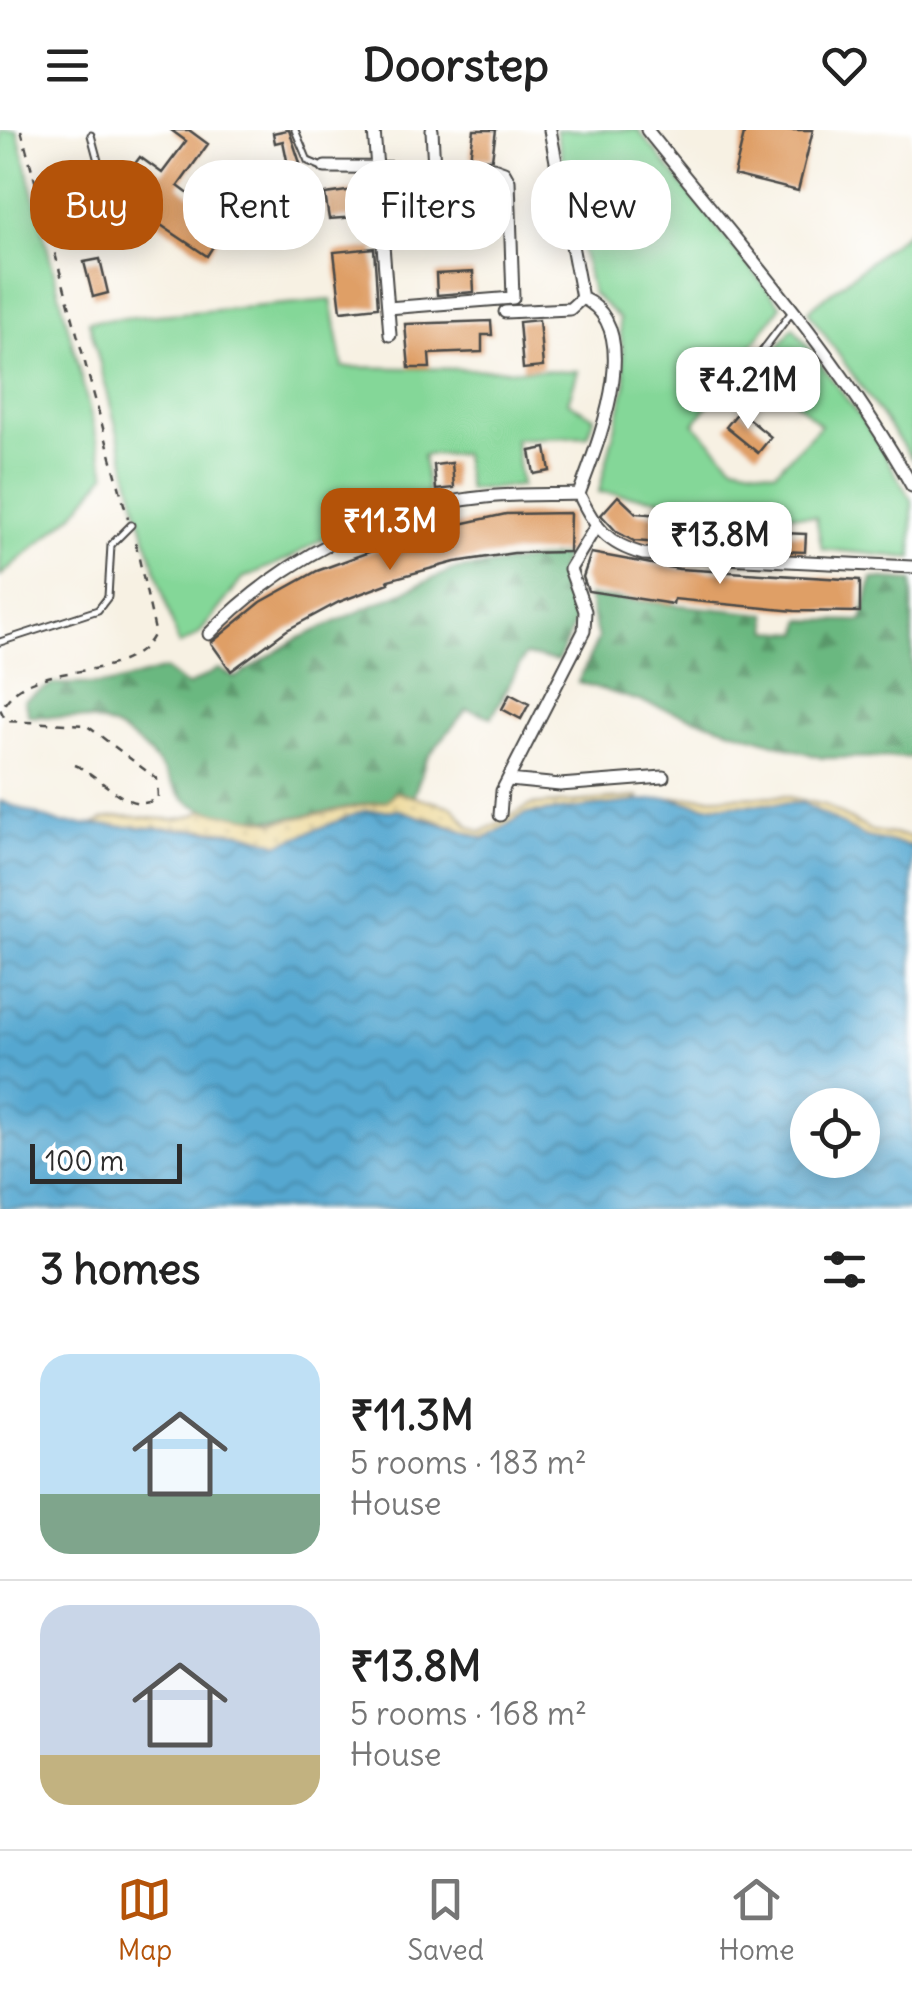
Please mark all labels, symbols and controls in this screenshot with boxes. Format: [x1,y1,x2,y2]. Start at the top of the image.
text: Doorstep [363,37,549,93]
icon: menu [40,38,95,93]
icon: heart [817,38,872,93]
chip: Buy [30,160,163,250]
chip: Rent [183,160,325,250]
chip: Filters [345,160,511,250]
chip: New [531,160,671,250]
pin: ₹4.21M [667,347,829,432]
text: ₹4.21M [698,359,798,400]
pin: ₹11.3M [309,488,471,573]
text: ₹11.3M [343,500,437,541]
pin: ₹13.8M [639,502,801,587]
text: ₹13.8M [670,514,770,555]
map controls [790,1088,880,1178]
button: locate [790,1088,880,1178]
scale bar [30,1139,182,1184]
text: 100 m [45,1143,124,1179]
icon: filters [817,1242,872,1297]
text: 3 homes [40,1243,200,1295]
text: ₹11.3M [350,1389,474,1441]
icon: home [120,1394,240,1514]
text: 5 rooms · 183 m² [350,1442,587,1483]
text: House [350,1483,441,1524]
text: ₹13.8M [350,1640,482,1692]
icon: home [120,1645,240,1765]
text: 5 rooms · 168 m² [350,1693,587,1734]
text: House [350,1734,441,1775]
tab: Map [117,1872,172,1968]
tab: Saved [407,1872,484,1968]
tab: Home [719,1872,795,1968]

